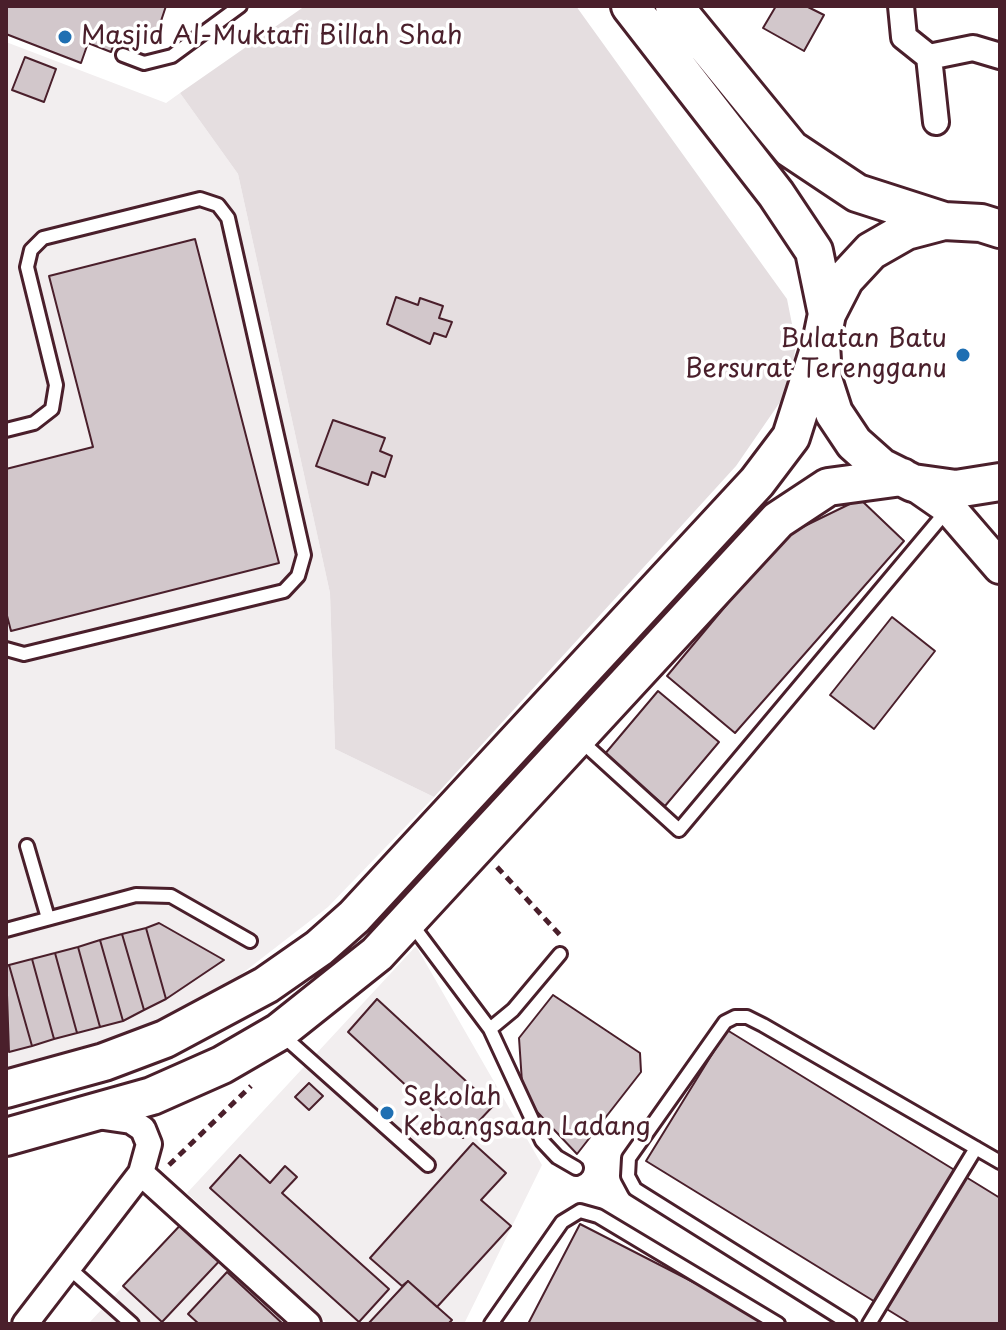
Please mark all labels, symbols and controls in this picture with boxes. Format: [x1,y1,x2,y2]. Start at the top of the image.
place label: Masjid Al-Muktafi Billah Shah [81,21,463,53]
marker: Masjid Al-Muktafi Billah Shah [56,28,74,46]
place label: Bulatan Batu Bersurat Terengganu [685,324,947,386]
marker: Bulatan Batu Bersurat Terengganu [954,346,972,364]
place label: Sekolah Kebangsaan Ladang [403,1082,651,1144]
marker: Sekolah Kebangsaan Ladang [378,1104,396,1122]

